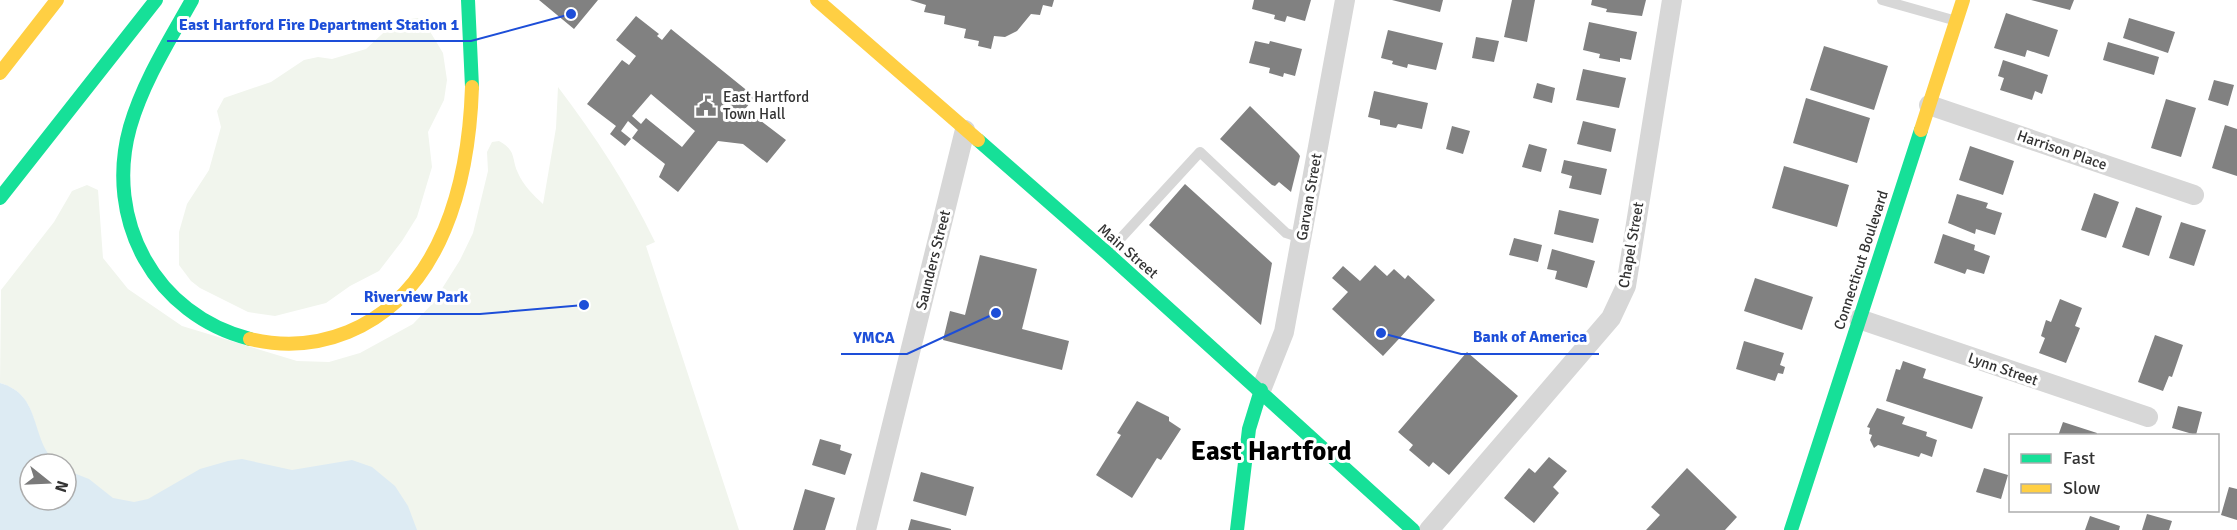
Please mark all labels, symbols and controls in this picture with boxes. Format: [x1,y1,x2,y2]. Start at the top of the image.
callout: East Hartford Fire Department Station 1 [167,7,471,41]
text: East Hartford Fire Department Station 1 [179,15,460,35]
place label: East Hartford Town Hall [723,88,809,123]
public building icon: East Hartford Town Hall [694,94,718,118]
street label: Harrison Place [2015,126,2109,174]
street label: Garvan Street [1292,152,1326,242]
street label: Connecticut Boulevard [1830,188,1892,332]
street label: Chapel Street [1615,201,1647,289]
street label: Saunders Street [912,208,954,312]
street label: Main Street [1094,220,1162,282]
callout: Riverview Park [351,280,480,314]
text: Riverview Park [364,287,469,307]
callout: YMCA [841,320,907,354]
callout: Bank of America [1461,320,1599,354]
text: Bank of America [1473,327,1587,347]
text: YMCA [852,328,896,348]
street label: Lynn Street [1966,349,2040,389]
legend [2009,434,2219,512]
district label: East Hartford [1191,435,1351,468]
text: Fast [2063,447,2095,469]
north arrow [18,452,78,512]
text: Slow [2063,477,2100,499]
text: N [50,478,73,495]

